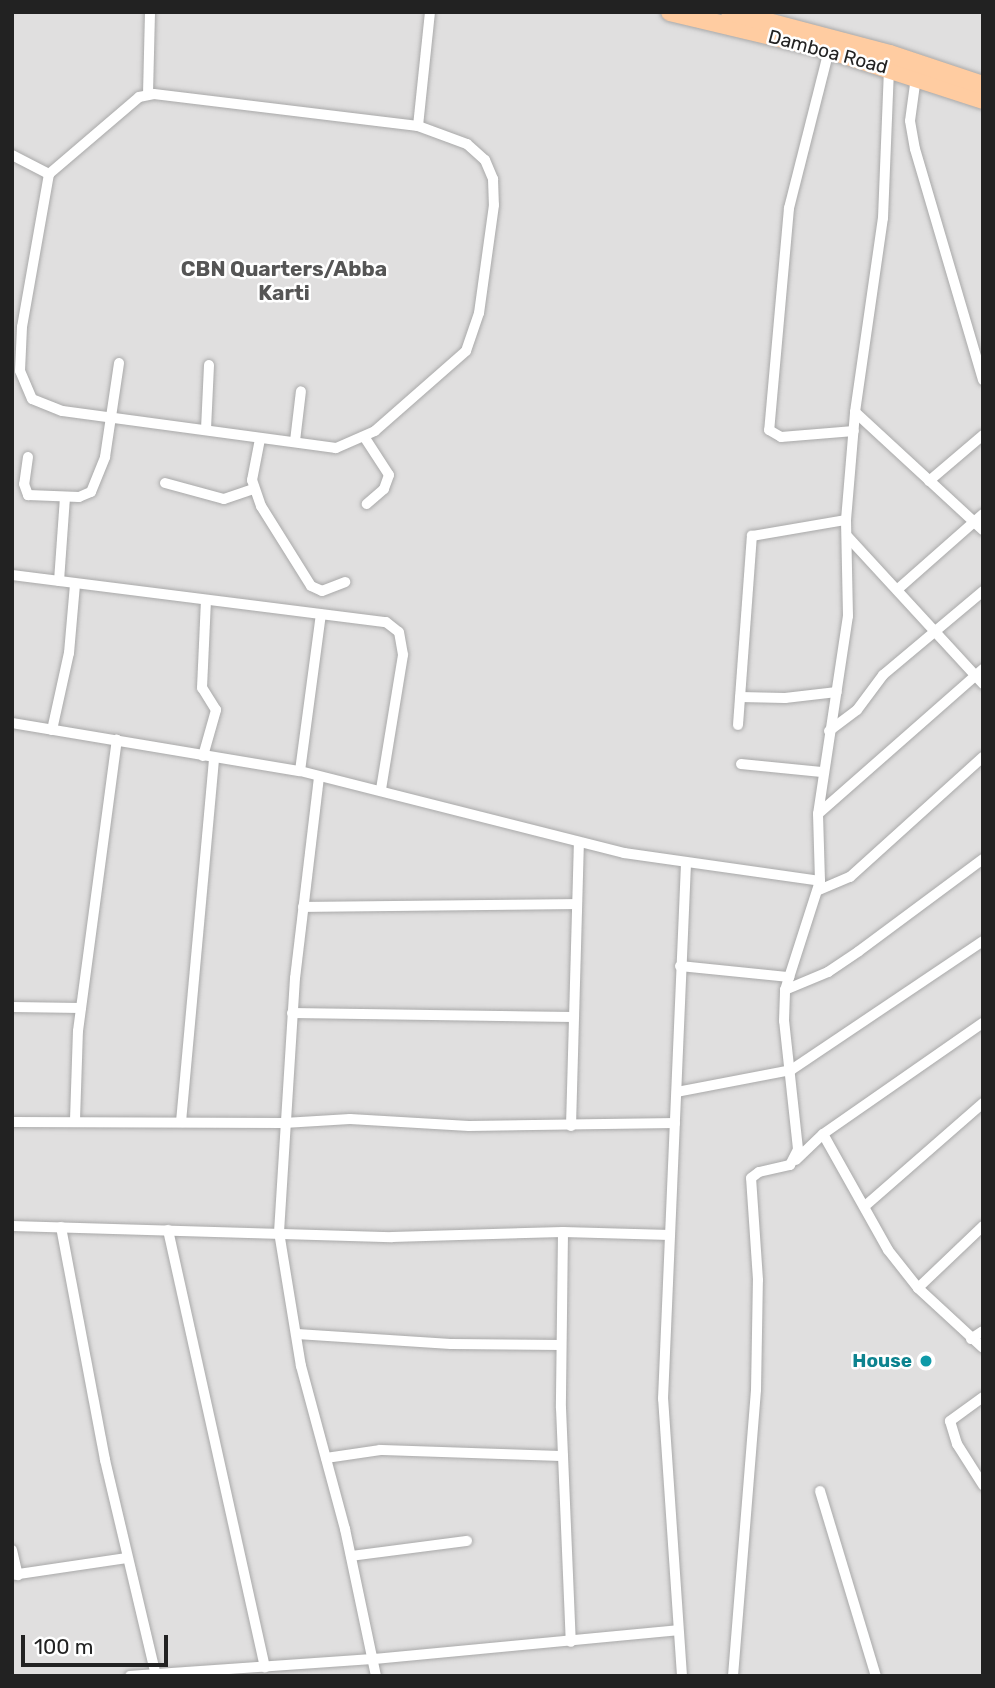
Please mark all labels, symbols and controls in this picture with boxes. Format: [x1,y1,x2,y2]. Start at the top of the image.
street label: Damboa Road [766,25,890,79]
district label: CBN Quarters/Abba Karti [181,256,387,306]
place label: House [852,1350,912,1372]
marker: House [918,1353,934,1369]
scale bar [24,1622,172,1666]
text: 100 m [34,1634,93,1659]

